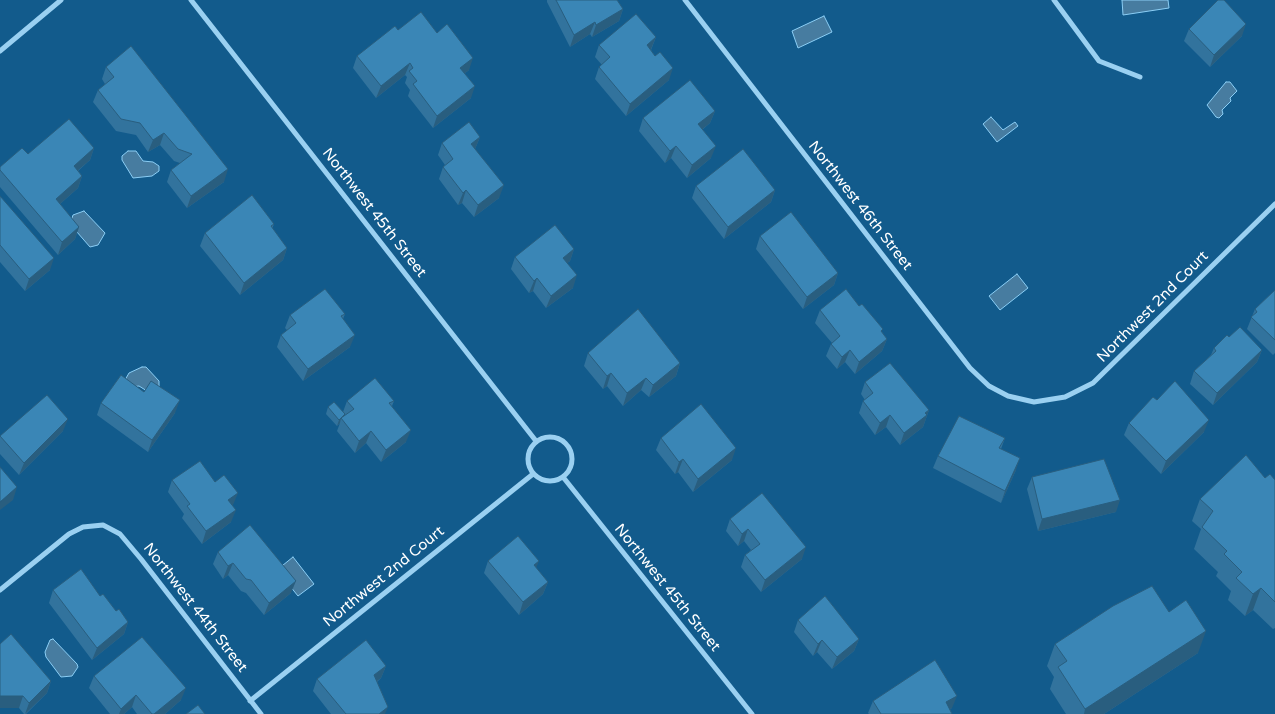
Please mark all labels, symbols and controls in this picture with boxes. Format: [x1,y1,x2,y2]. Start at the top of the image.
street label: Northwest 46th Street [804,138,916,274]
street label: Northwest 45th Street [318,145,430,281]
street label: Northwest 2nd Court [1093,247,1213,367]
street label: Northwest 45th Street [610,521,724,655]
street label: Northwest 2nd Court [320,523,448,631]
street label: Northwest 44th Street [139,540,251,676]

